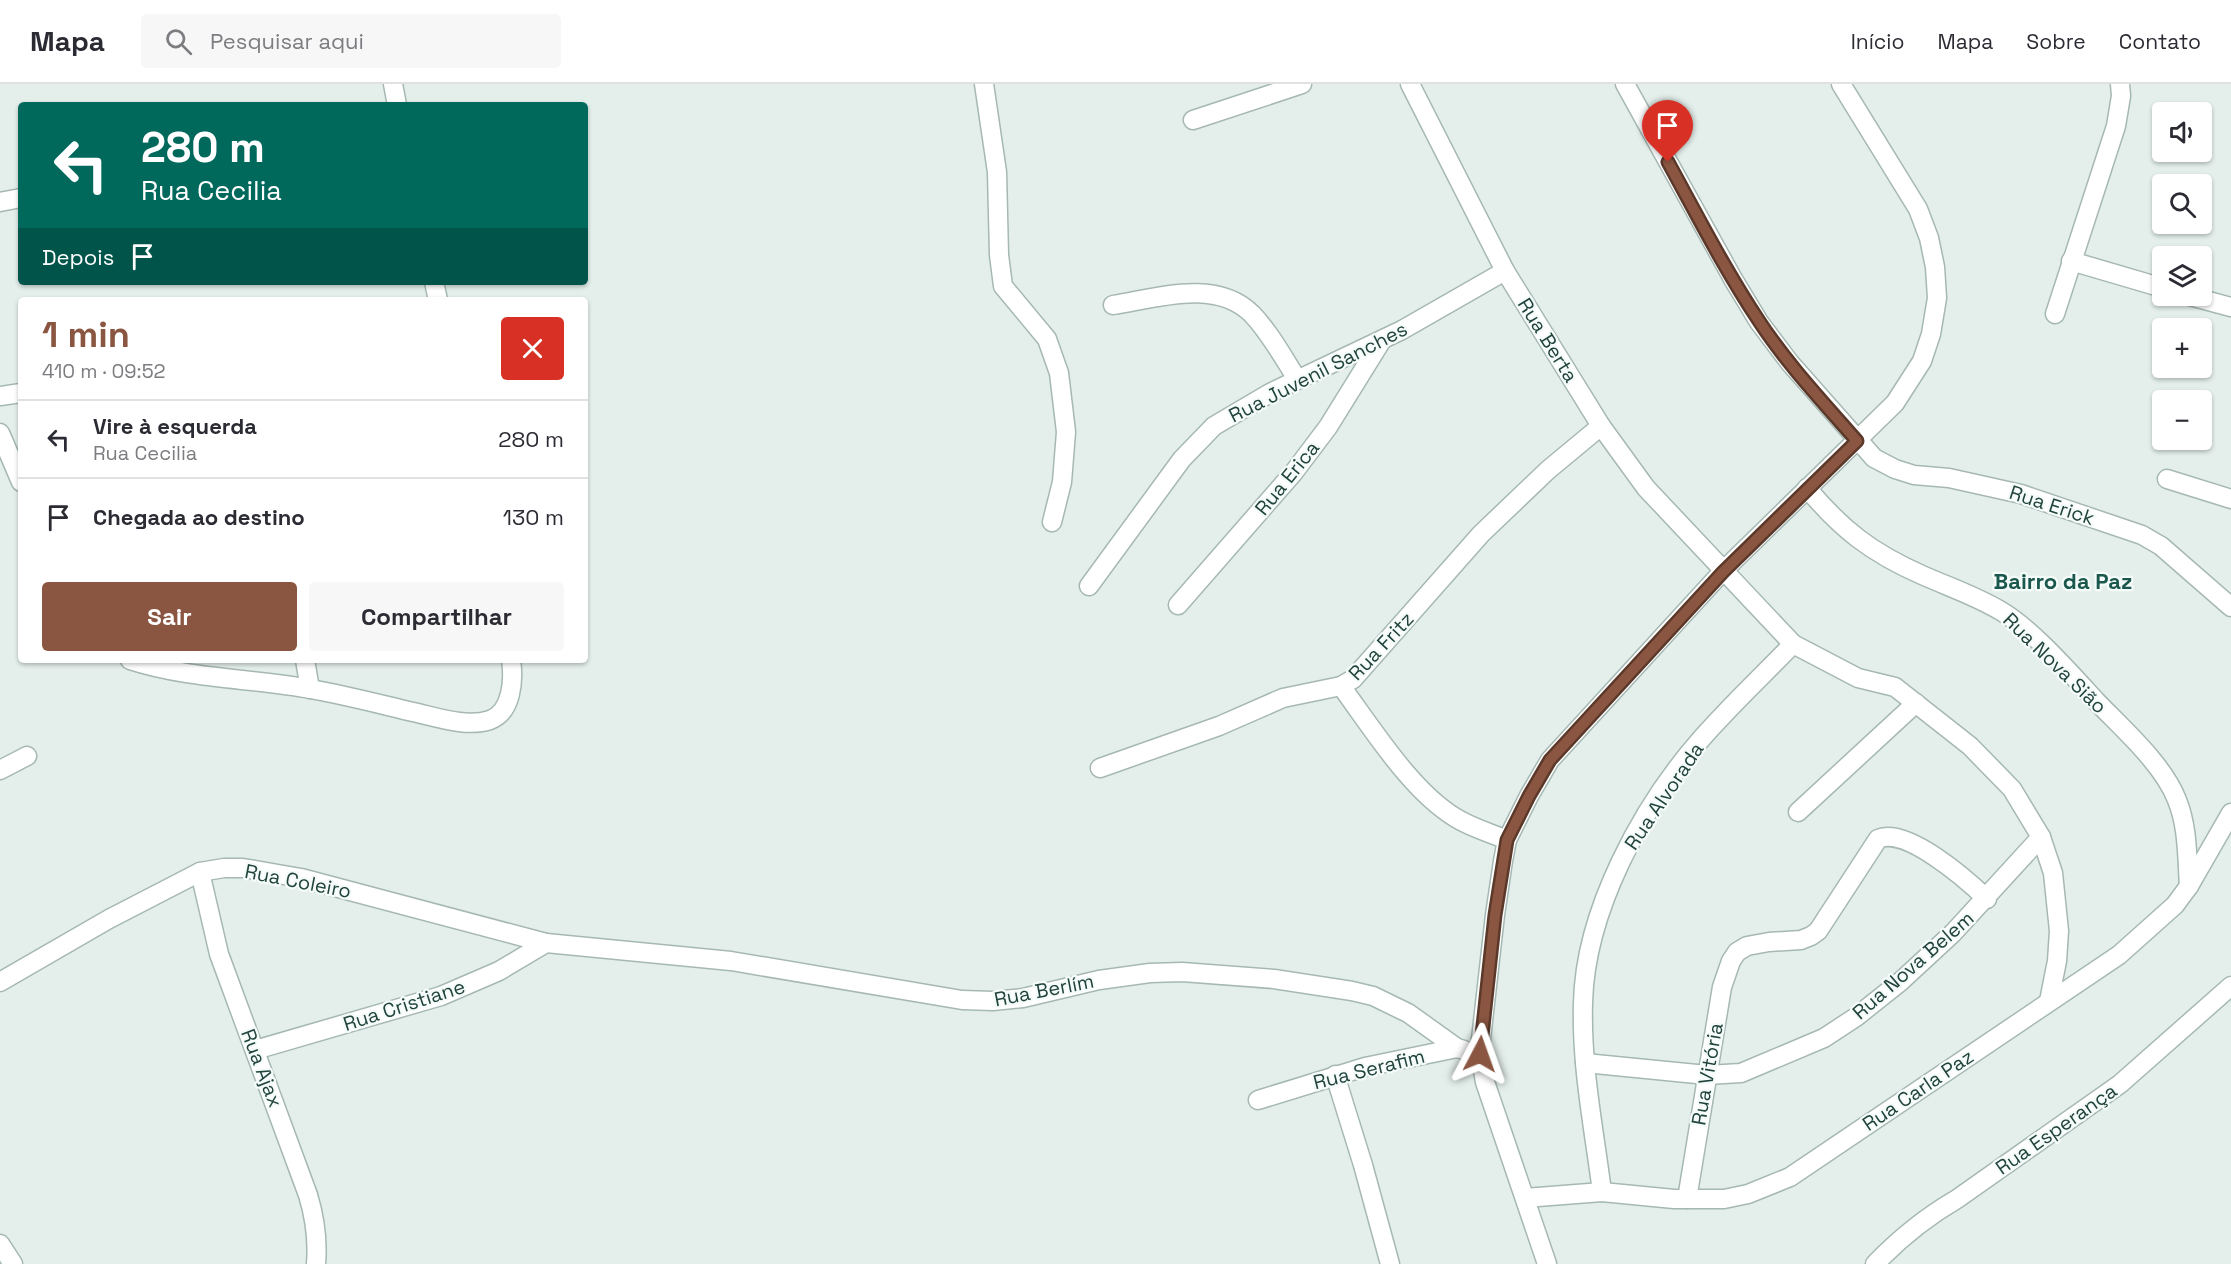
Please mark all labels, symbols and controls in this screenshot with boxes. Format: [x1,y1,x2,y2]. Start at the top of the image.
search box [141,14,561,68]
text: Mapa [30,23,105,59]
icon: search [162,25,195,58]
text: Pesquisar aqui [210,27,364,55]
text: Início [1851,28,1904,55]
text: Mapa [1937,28,1993,55]
text: Sobre [2026,28,2086,55]
text: Contato [2119,28,2201,55]
pin [1642,100,1693,162]
map controls [2152,102,2212,450]
button: sound [2152,102,2212,162]
icon: arrive [1651,109,1684,142]
text: 280 m [141,121,265,174]
icon: left [42,126,120,204]
text: Rua Cecilia [141,173,282,208]
button: search [2152,174,2212,234]
icon: arrive [126,240,159,273]
text: Depois [42,243,114,271]
button: layers [2152,246,2212,306]
street label: Rua Berta [1512,293,1584,387]
text: 1 min [42,312,130,358]
street label: Rua Juvenil Sanches [1224,316,1412,428]
button: close [501,317,564,380]
button: + [2152,318,2212,378]
text: 410 m · 09:52 [42,358,166,384]
button: − [2152,390,2212,450]
text: Vire à esquerda [93,412,257,440]
icon: left [42,423,75,456]
text: 280 m [498,425,564,453]
street label: Rua Erica [1249,435,1325,521]
text: Rua Cecilia [93,440,197,466]
street label: Rua Erick [2006,479,2098,531]
icon: arrive [42,501,75,534]
text: Chegada ao destino [93,503,305,531]
text: 130 m [503,503,564,531]
district label: Bairro da Paz [1994,567,2132,595]
button: Sair [42,582,297,651]
button: Compartilhar [309,582,564,651]
street label: Rua Fritz [1343,606,1419,686]
street label: Rua Nova Sião [1998,607,2112,719]
street label: Rua Alvorada [1618,737,1710,855]
street label: Rua Coleiro [243,858,353,904]
street label: Rua Nova Belem [1847,905,1979,1025]
street label: Rua Berlím [992,968,1096,1012]
street label: Rua Cristiane [340,973,468,1037]
street label: Rua Vitória [1685,1021,1729,1127]
position arrow [1448,1022,1512,1086]
street label: Rua Ajax [235,1025,289,1111]
street label: Rua Serafim [1310,1043,1428,1095]
street label: Rua Carla Paz [1857,1043,1979,1137]
street label: Rua Esperança [1990,1077,2122,1181]

